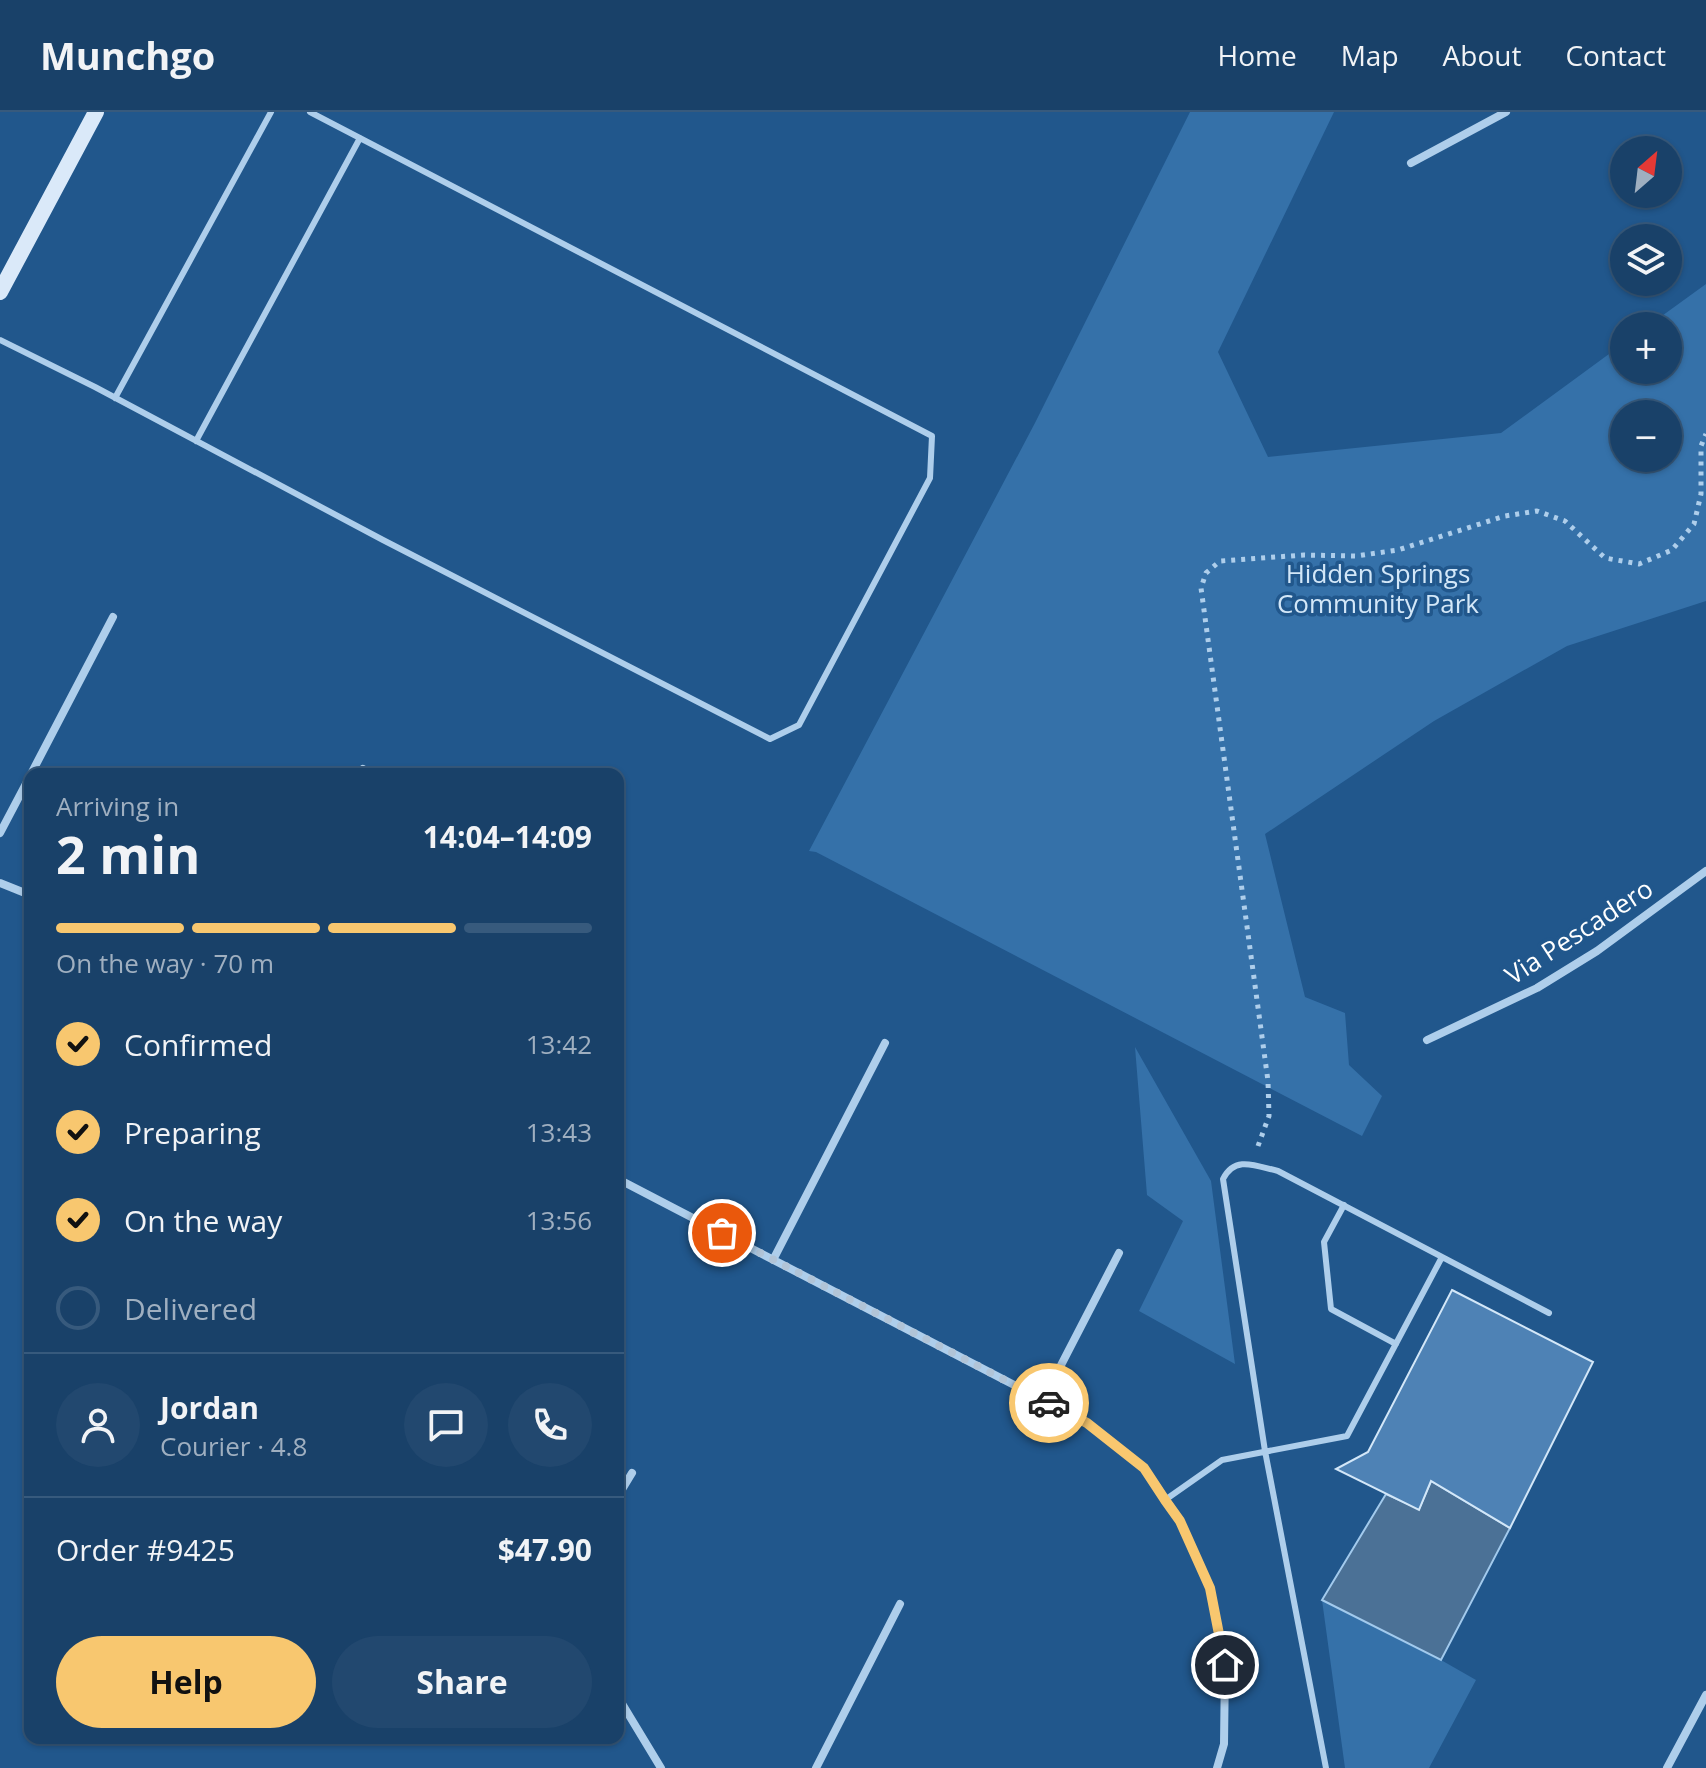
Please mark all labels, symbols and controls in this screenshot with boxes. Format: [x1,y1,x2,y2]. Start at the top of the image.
text: Munchgo [40,29,215,81]
text: Home [1218,36,1297,74]
text: Map [1341,36,1399,74]
text: About [1443,36,1521,74]
text: Contact [1565,36,1666,74]
north arrow [1610,136,1682,208]
map controls [1610,136,1682,472]
button: layers [1610,224,1682,296]
button: + [1610,312,1682,384]
button: − [1610,400,1682,472]
park label: Hidden Springs Community Park [1277,555,1479,621]
text: Arriving in [56,788,179,824]
text: 14:04–14:09 [423,816,592,857]
text: 2 min [56,818,200,889]
street label: Via Pescadero [1498,870,1659,992]
text: On the way · 70 m [56,945,274,981]
icon: check [56,1022,100,1066]
text: Confirmed [124,1024,272,1065]
text: 13:42 [526,1026,592,1062]
icon: check [56,1110,100,1154]
text: Preparing [124,1112,261,1153]
text: 13:43 [526,1114,592,1150]
icon: check [56,1198,100,1242]
pin [688,1199,756,1267]
text: On the way [124,1200,282,1241]
text: 13:56 [526,1202,592,1238]
icon: bag [700,1211,744,1255]
text: Delivered [124,1288,257,1329]
courier [1009,1363,1089,1443]
icon: car [1027,1381,1071,1425]
button: person [56,1383,140,1467]
button: chat [404,1383,488,1467]
button: phone [508,1383,592,1467]
text: Jordan [160,1387,259,1428]
text: Courier · 4.8 [160,1428,307,1464]
text: Order #9425 [56,1529,235,1570]
text: $47.90 [498,1529,592,1570]
pin [1191,1631,1259,1699]
button: Help [56,1636,316,1728]
button: Share [332,1636,592,1728]
icon: home [1203,1643,1247,1687]

